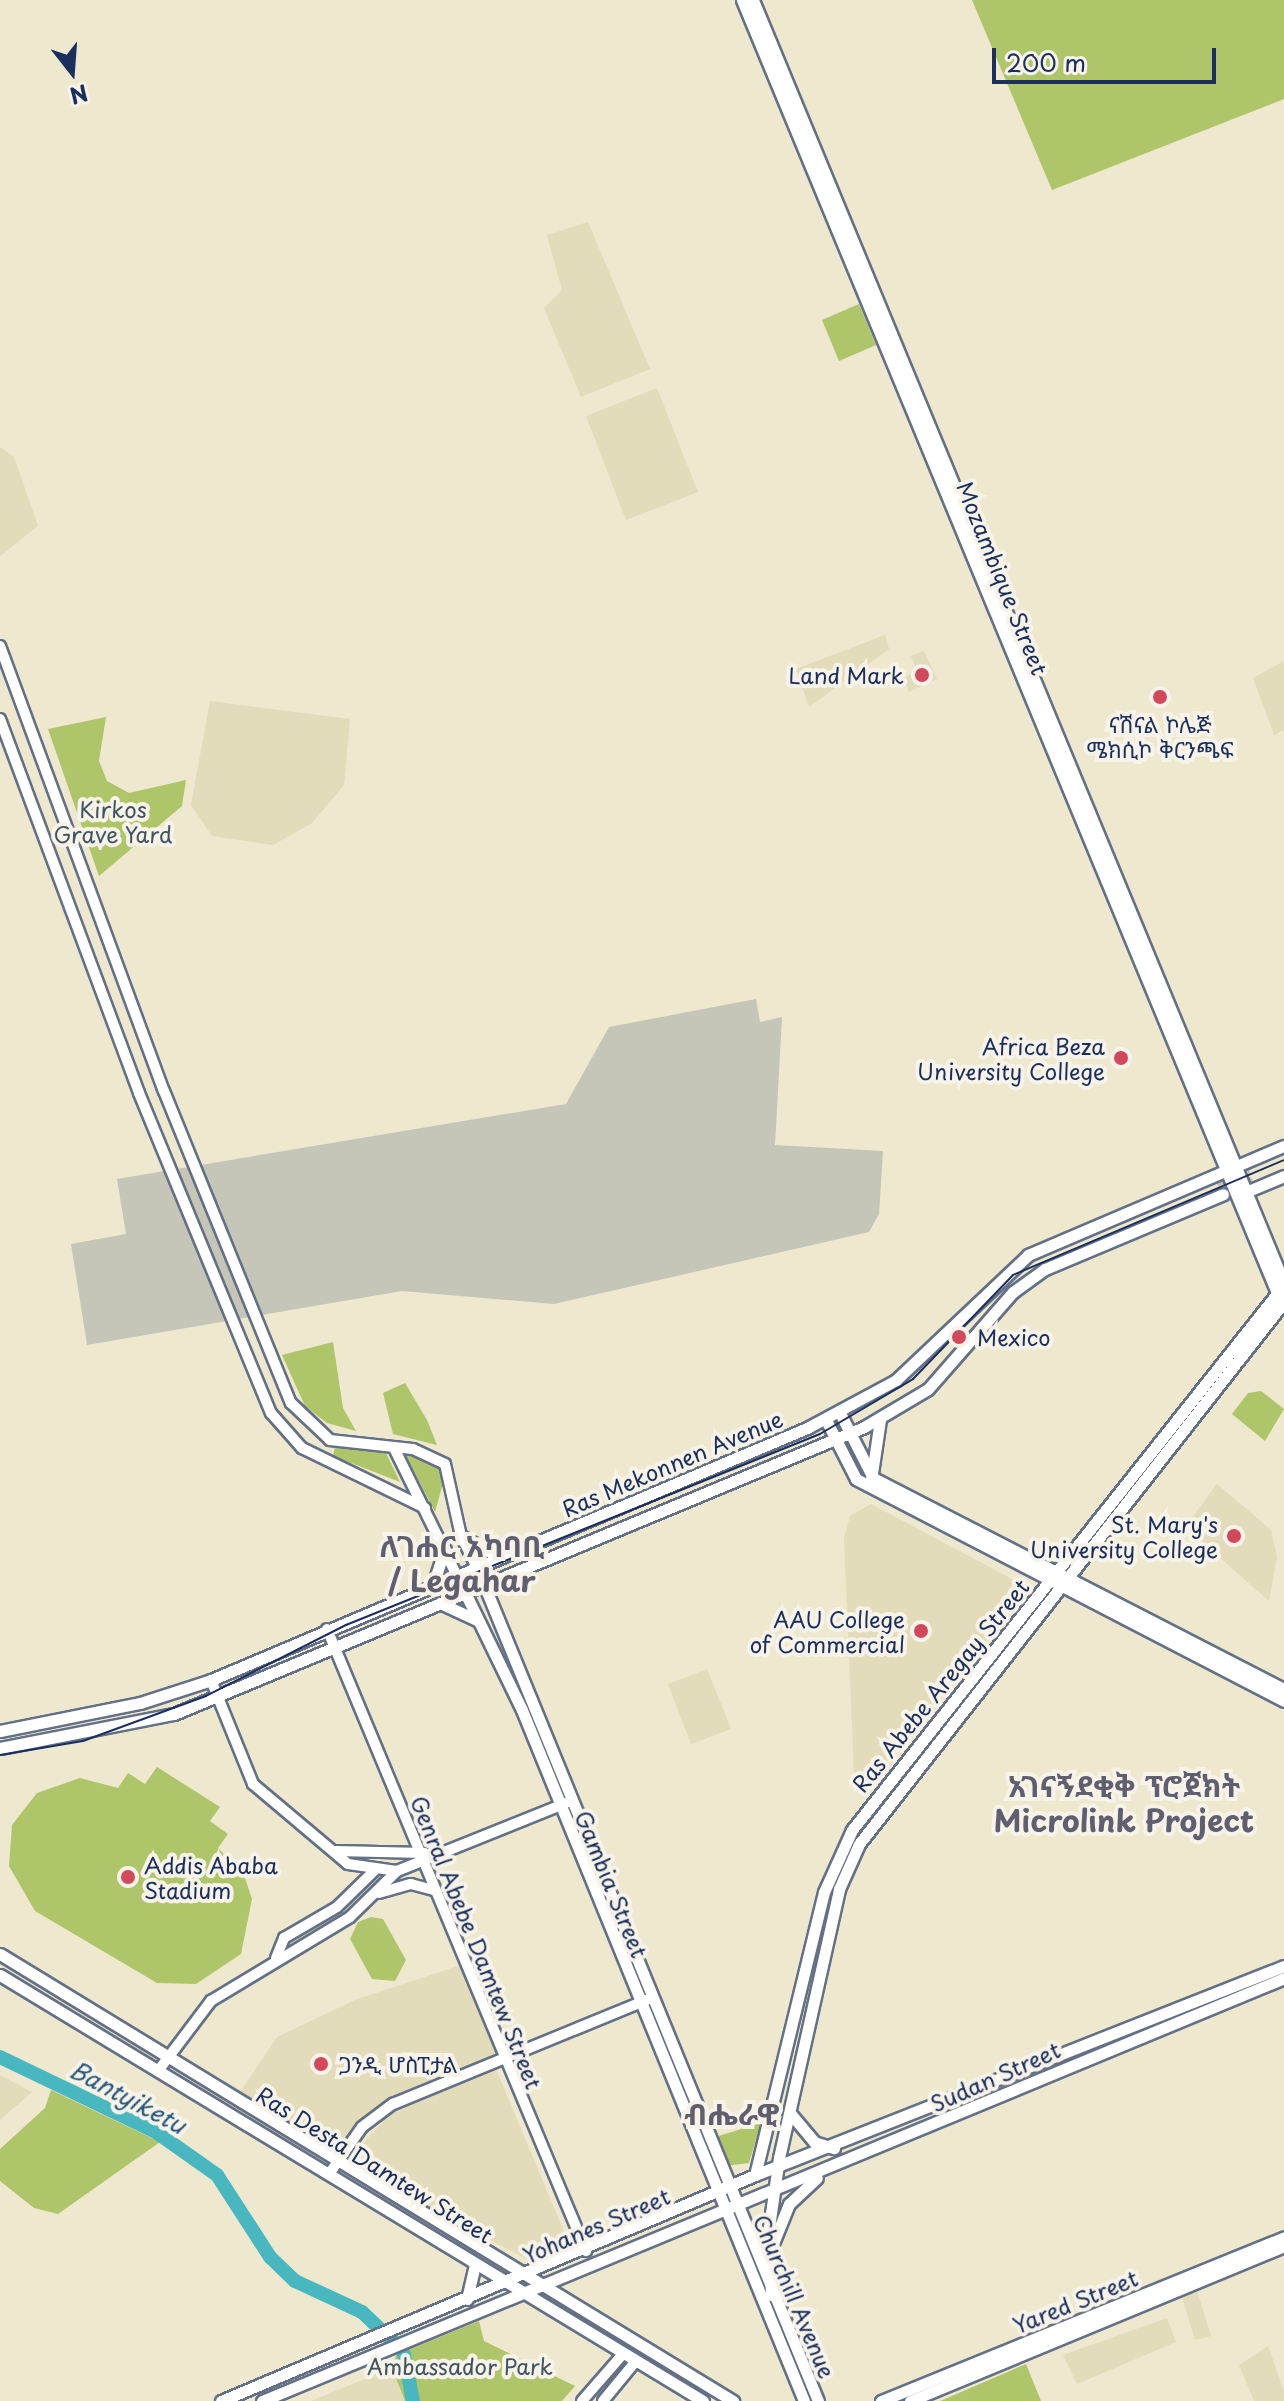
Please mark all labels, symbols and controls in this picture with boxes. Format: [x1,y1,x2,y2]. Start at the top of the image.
north arrow [32,32,112,112]
scale bar [996,32,1220,82]
text: 200 m [1006,44,1086,80]
text: N [66,77,92,114]
street label: Mozambique Street [952,477,1054,679]
place label: Land Mark [787,662,904,688]
marker: Land Mark [911,664,933,686]
marker: ናሽናል ኮሌጅ ሜክሲኮ ቅርንጫፍ [1151,688,1169,706]
place label: ናሽናል ኮሌጅ ሜክሲኮ ቅርንጫፍ [1086,710,1234,762]
park label: Kirkos Grave Yard [53,795,173,846]
place label: Africa Beza University College [916,1032,1105,1084]
marker: Africa Beza University College [1112,1049,1130,1067]
place label: Mexico [977,1324,1051,1350]
marker: Mexico [948,1326,970,1348]
street label: Ras Mekonnen Avenue [557,1404,787,1522]
place label: St. Mary's University College [1029,1510,1218,1562]
district label: ለገሐር አካባቢ / Legahar [380,1527,544,1598]
marker: St. Mary's University College [1225,1527,1243,1545]
street label: Ras Abebe Aregay Street [845,1572,1035,1798]
place label: AAU College of Commercial [749,1605,905,1656]
marker: AAU College of Commercial [912,1622,930,1640]
district label: አገናኝደቂቅ ፕሮጀክት Microlink Project [993,1767,1255,1838]
street label: Genral Abebe Damtew Street [406,1791,548,2093]
street label: Gambia Street [570,1806,654,1962]
place label: Addis Ababa Stadium [144,1851,279,1902]
marker: Addis Ababa Stadium [119,1868,137,1886]
street label: Sudan Street [926,2036,1064,2116]
place label: ጋንዲ ሆስፒታል [339,2051,457,2077]
marker: ጋንዲ ሆስፒታል [310,2053,332,2075]
water label: Bantyiketu [65,2055,191,2139]
street label: Ras Desta Damtew Street [250,2079,500,2249]
district label: ብሔራዊ [684,2095,780,2131]
street label: Yohanes Street [518,2182,674,2268]
street label: Churchill Avenue [749,2210,841,2382]
street label: Yared Street [1008,2264,1142,2338]
park label: Ambassador Park [367,2353,553,2379]

